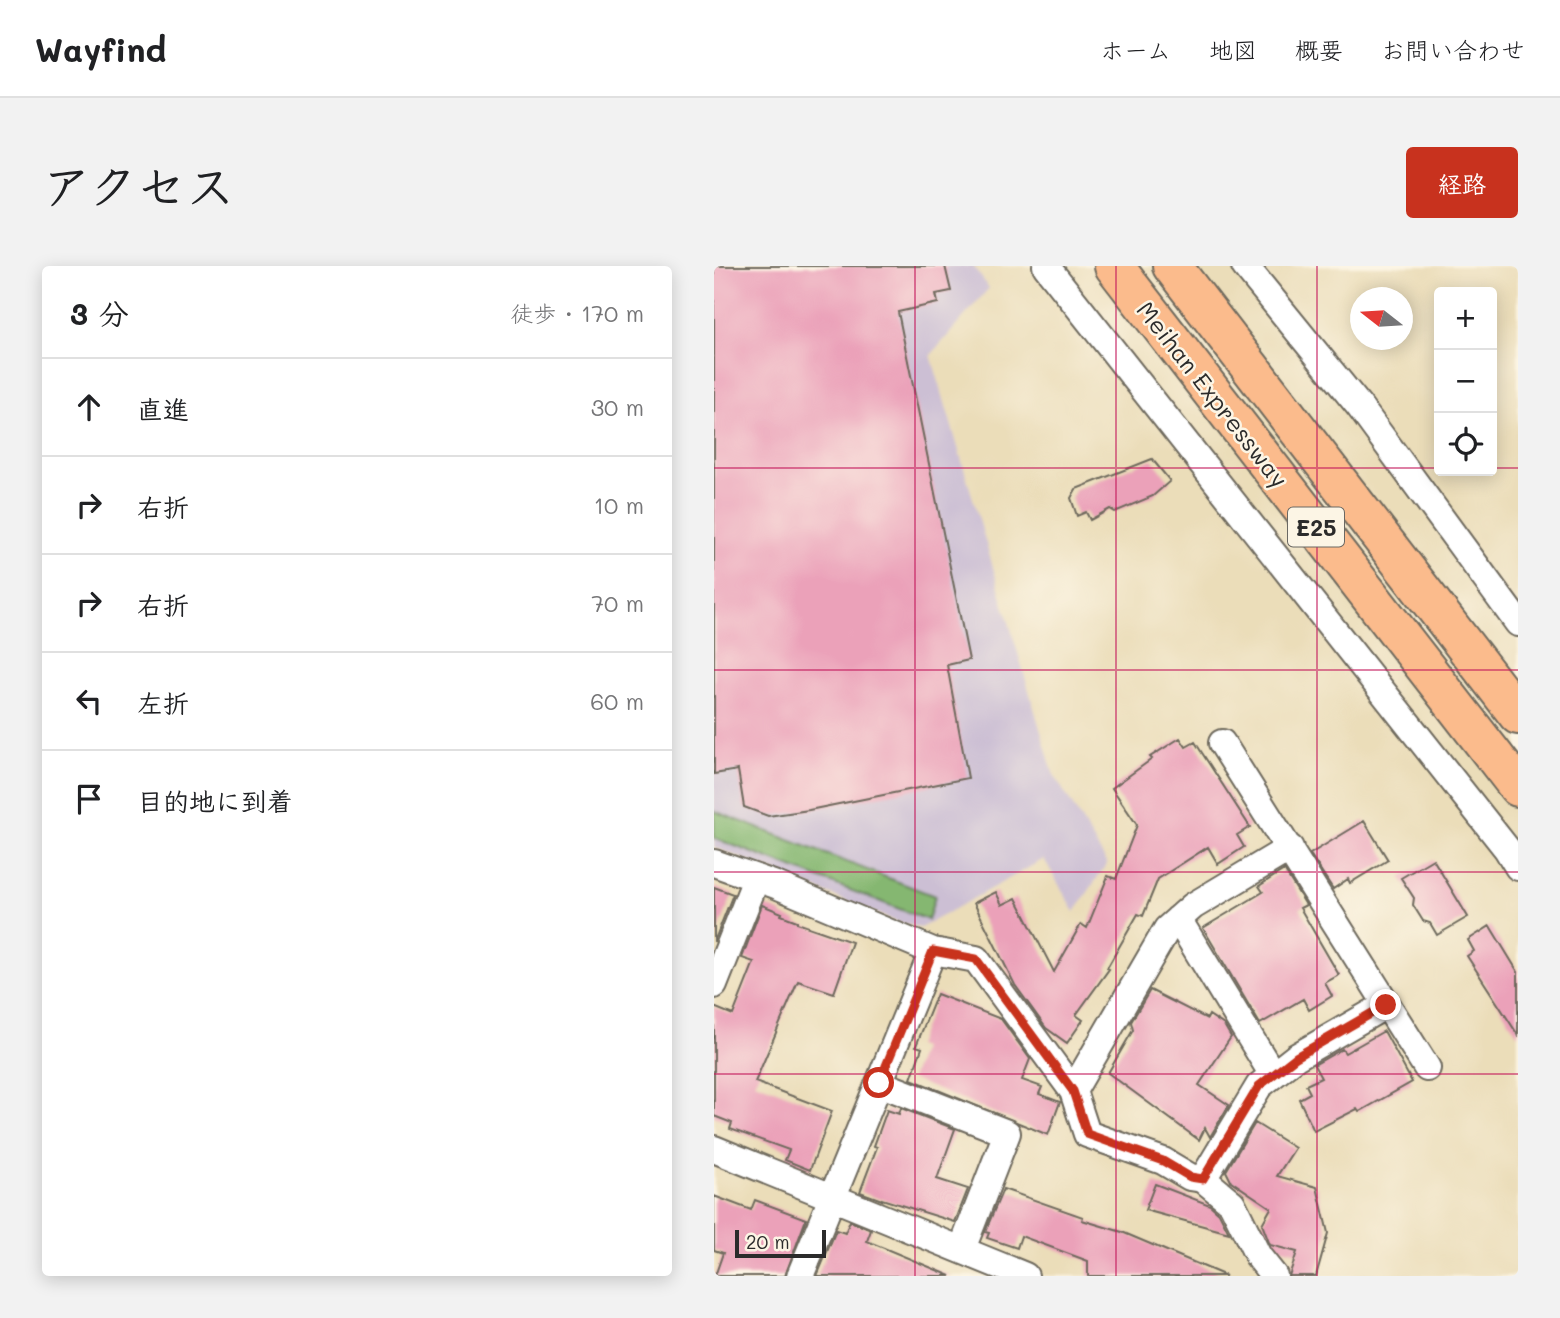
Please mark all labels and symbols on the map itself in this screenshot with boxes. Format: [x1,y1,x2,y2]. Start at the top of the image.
north arrow [1350,287,1413,350]
street label: Meihan Expressway [1131,295,1295,493]
road number: E25 [1288,508,1344,546]
route end [1370,989,1401,1020]
route start [863,1067,894,1098]
scale bar [735,1227,826,1259]

